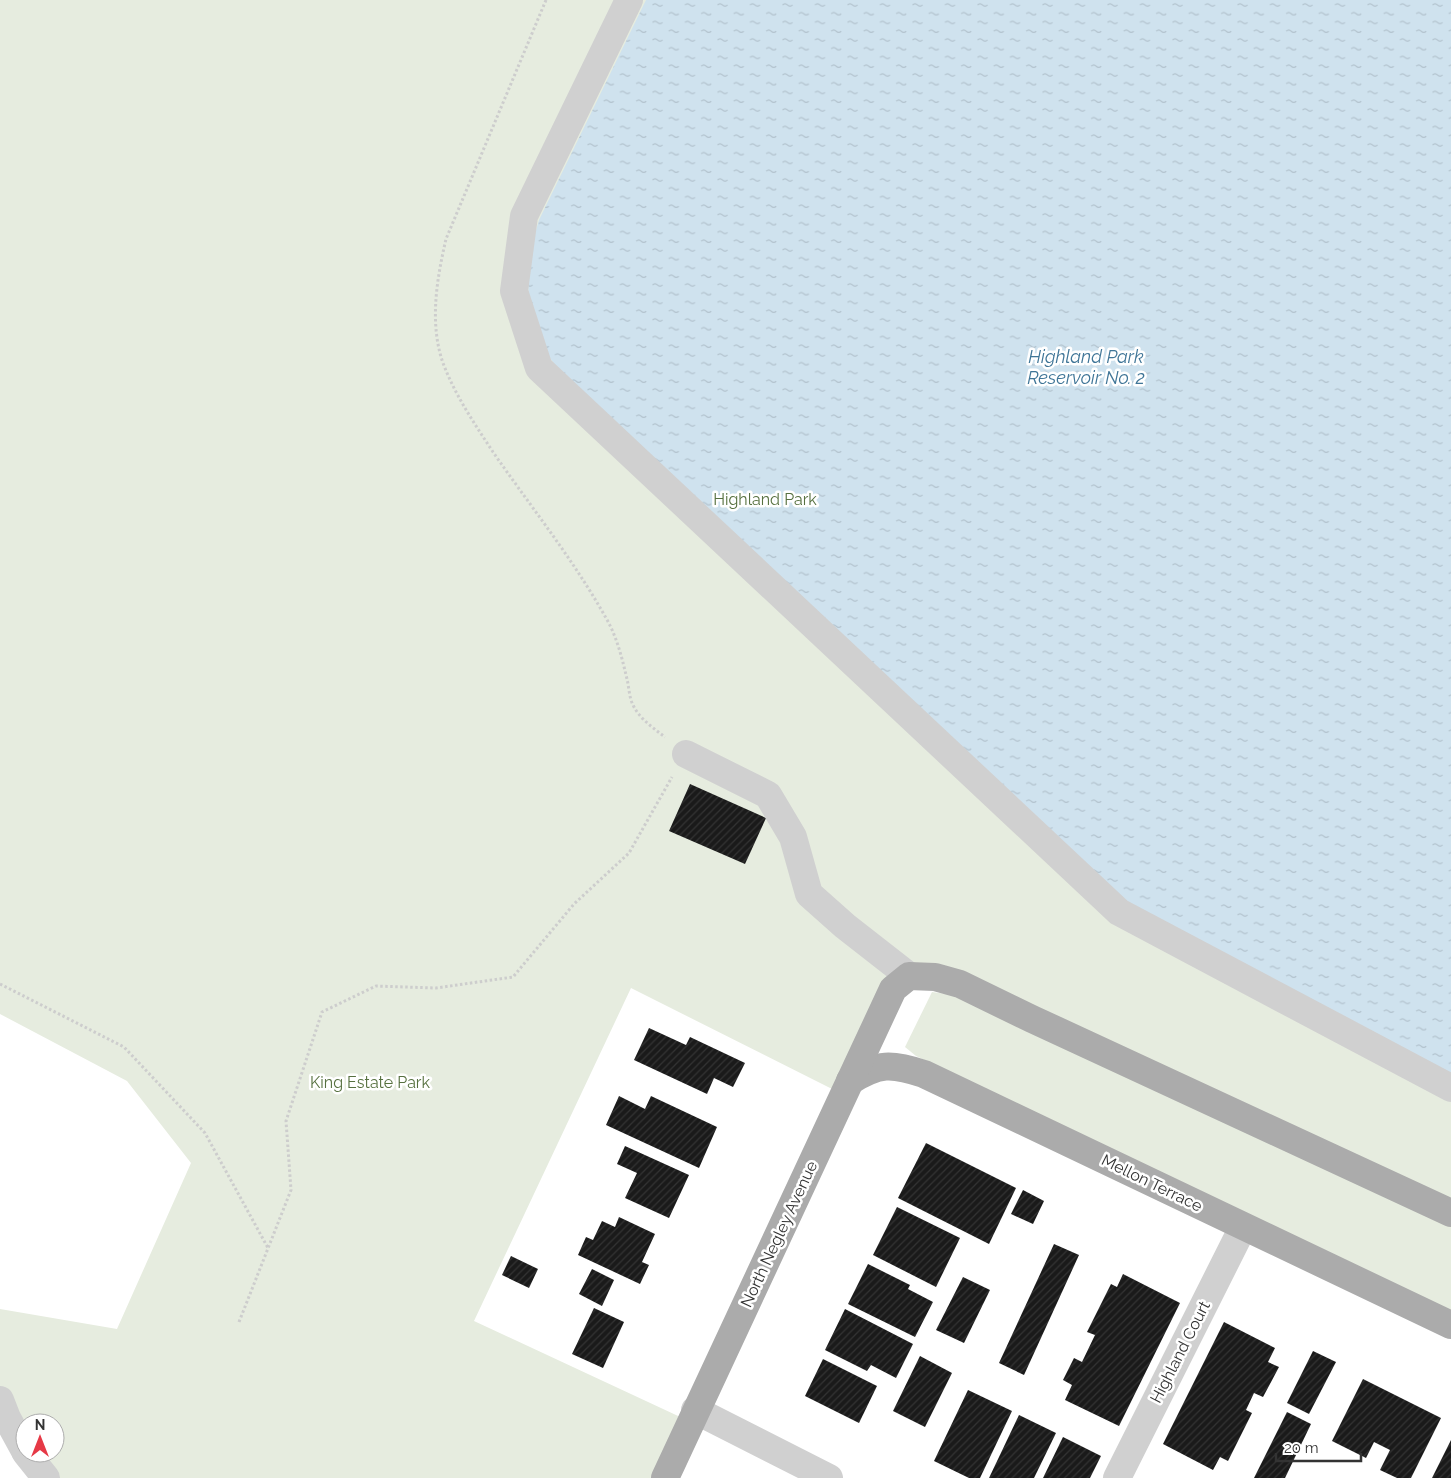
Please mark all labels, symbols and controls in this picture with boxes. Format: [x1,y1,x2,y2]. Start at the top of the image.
water label: Highland Park Reservoir No. 2 [1027,346,1145,388]
park label: Highland Park [713,490,817,509]
park label: King Estate Park [310,1073,430,1092]
street label: Mellon Terrace [1098,1150,1206,1216]
street label: North Negley Avenue [737,1158,821,1310]
street label: Highland Court [1146,1297,1214,1406]
north arrow [15,1413,65,1463]
text: N [35,1417,45,1433]
scale bar [1276,1430,1361,1462]
text: 20 m [1284,1439,1319,1457]

